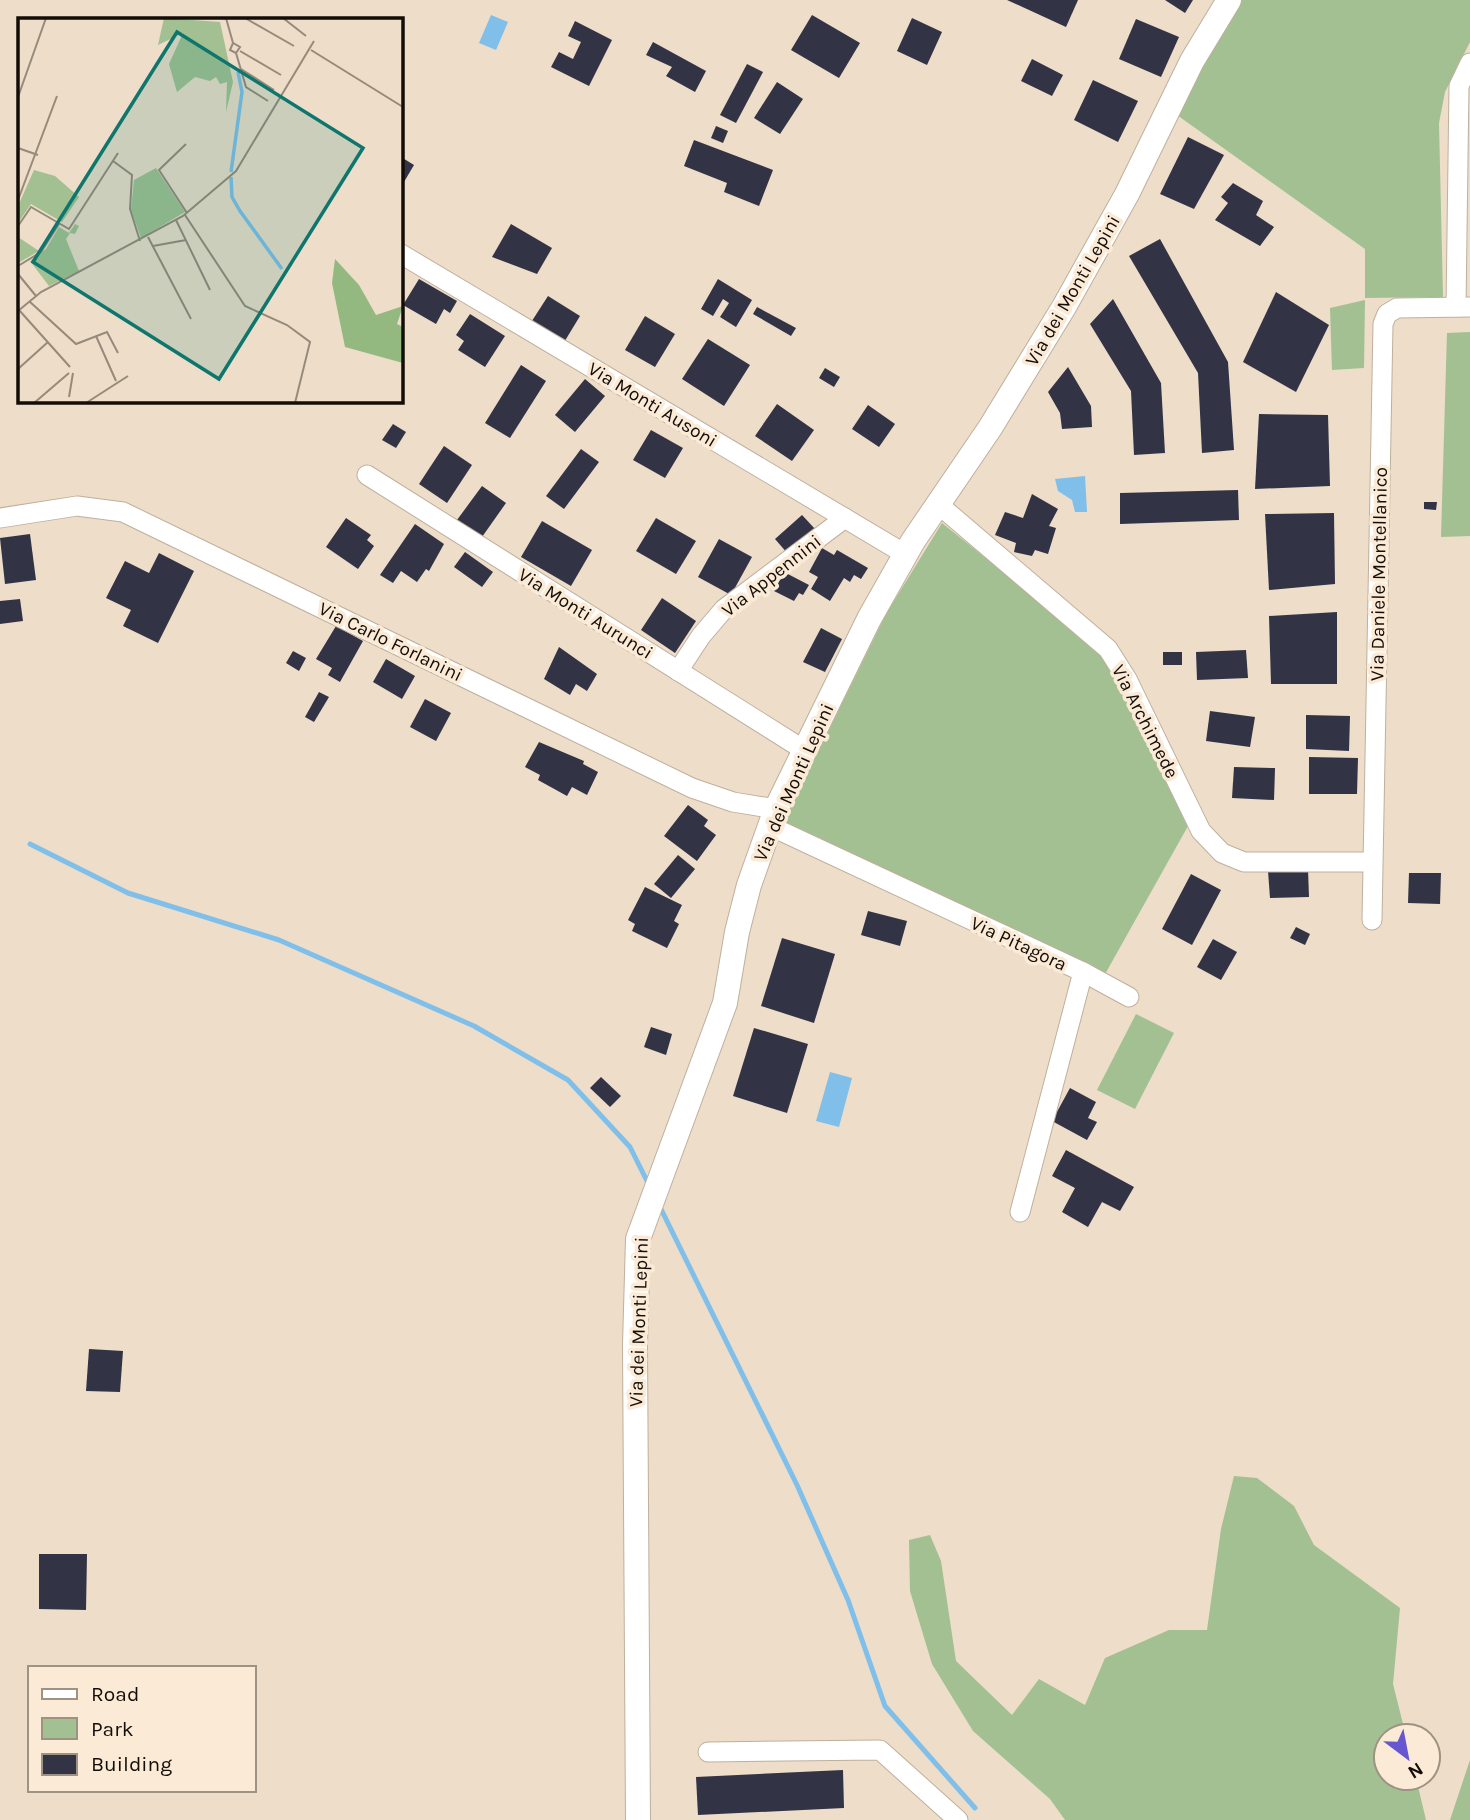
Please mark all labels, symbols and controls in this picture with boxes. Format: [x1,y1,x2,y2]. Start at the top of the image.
inset map [18,18,402,402]
street label: Via dei Monti Lepini [1021,211,1125,370]
street label: Via Monti Ausoni [584,358,721,452]
street label: Via Daniele Montellanico [1366,467,1392,681]
street label: Via Appennini [718,530,826,621]
street label: Via Monti Aurunci [514,564,657,664]
street label: Via Carlo Forlanini [315,598,466,686]
street label: Via Archimede [1107,661,1183,782]
street label: Via dei Monti Lepini [749,700,839,865]
street label: Via Pitagora [967,912,1070,976]
street label: Via dei Monti Lepini [625,1237,653,1408]
legend [28,1666,256,1792]
text: Road [91,1682,139,1706]
text: Park [91,1717,134,1741]
north arrow [1372,1722,1442,1792]
text: Building [91,1752,172,1776]
text: N [1404,1758,1427,1784]

